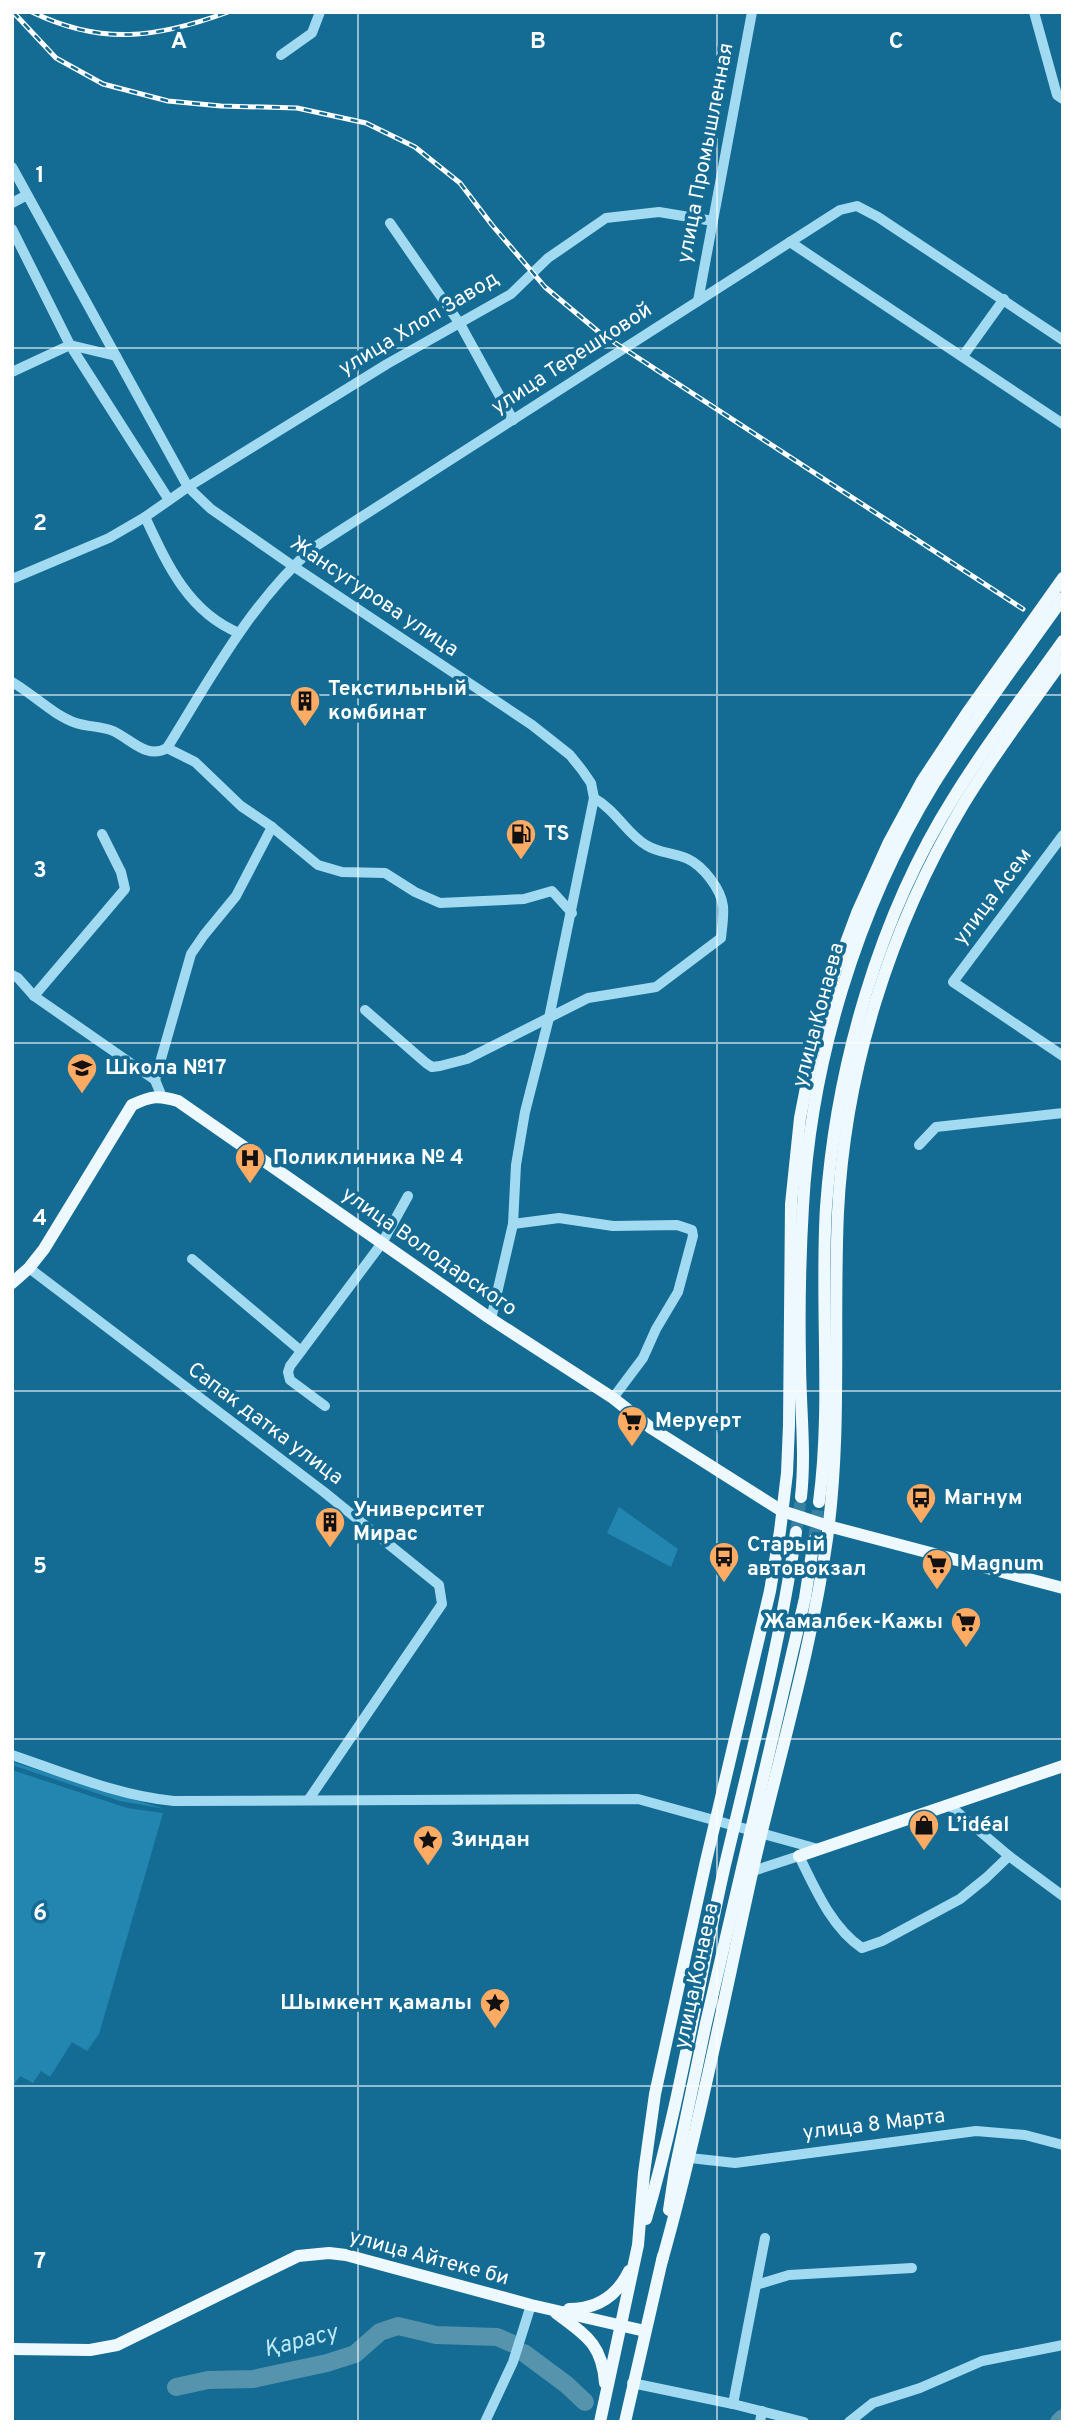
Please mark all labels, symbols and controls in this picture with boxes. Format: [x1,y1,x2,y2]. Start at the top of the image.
text: A [171,28,187,57]
text: B [530,28,546,57]
text: C [889,28,903,57]
street label: улица Промышленная [671,41,741,265]
text: 1 [35,162,45,191]
street label: улица Хлоп Завод [334,266,504,382]
street label: улица Терешковой [486,297,658,421]
text: 2 [33,510,47,539]
street label: Жансугурова улица [284,530,464,664]
place label: Текстильный комбинат [328,676,467,727]
building icon: Текстильный комбинат [288,684,322,728]
fuel station icon: TS [504,817,538,861]
place label: TS [544,821,569,848]
street label: улица Асем [948,843,1038,951]
text: 3 [33,857,47,886]
street label: улица Конаева [787,940,851,1090]
school or university icon: Школа №17 [65,1051,99,1095]
place label: Школа №17 [105,1055,226,1082]
hospital icon: Поликлиника № 4 [233,1141,267,1185]
place label: Поликлиника № 4 [273,1145,464,1172]
street label: улица Володарского [336,1181,522,1323]
text: 4 [33,1205,47,1234]
street label: Сапак датка улица [182,1356,348,1492]
supermarket icon: Меруерт [615,1404,649,1448]
place label: Меруерт [655,1408,741,1435]
bus stop icon: Магнум [904,1481,938,1525]
place label: Магнум [944,1485,1022,1512]
place label: Университет Мирас [353,1497,484,1548]
building icon: Университет Мирас [313,1505,347,1549]
place label: Старый автовокзал [747,1532,866,1583]
bus stop icon: Старый автовокзал [707,1540,741,1584]
supermarket icon: Magnum [920,1547,954,1591]
place label: Magnum [960,1551,1044,1578]
text: 5 [33,1553,47,1582]
supermarket icon: Жамалбек-Кажы [949,1605,983,1649]
place label: Жамалбек-Кажы [763,1609,943,1636]
shop icon: L’idéal [907,1808,941,1852]
place label: L’idéal [947,1812,1009,1839]
place icon: Зиндан [411,1823,445,1867]
place label: Зиндан [451,1827,530,1854]
text: 6 [33,1900,47,1929]
street label: улица Конаева [668,1901,726,2051]
place icon: Шымкент қамалы [478,1986,512,2030]
place label: Шымкент қамалы [280,1990,472,2017]
street label: улица 8 Марта [801,2103,947,2147]
street label: улица Айтеке би [346,2224,512,2292]
text: 7 [34,2248,46,2277]
water label: Қарасу [261,2318,343,2365]

